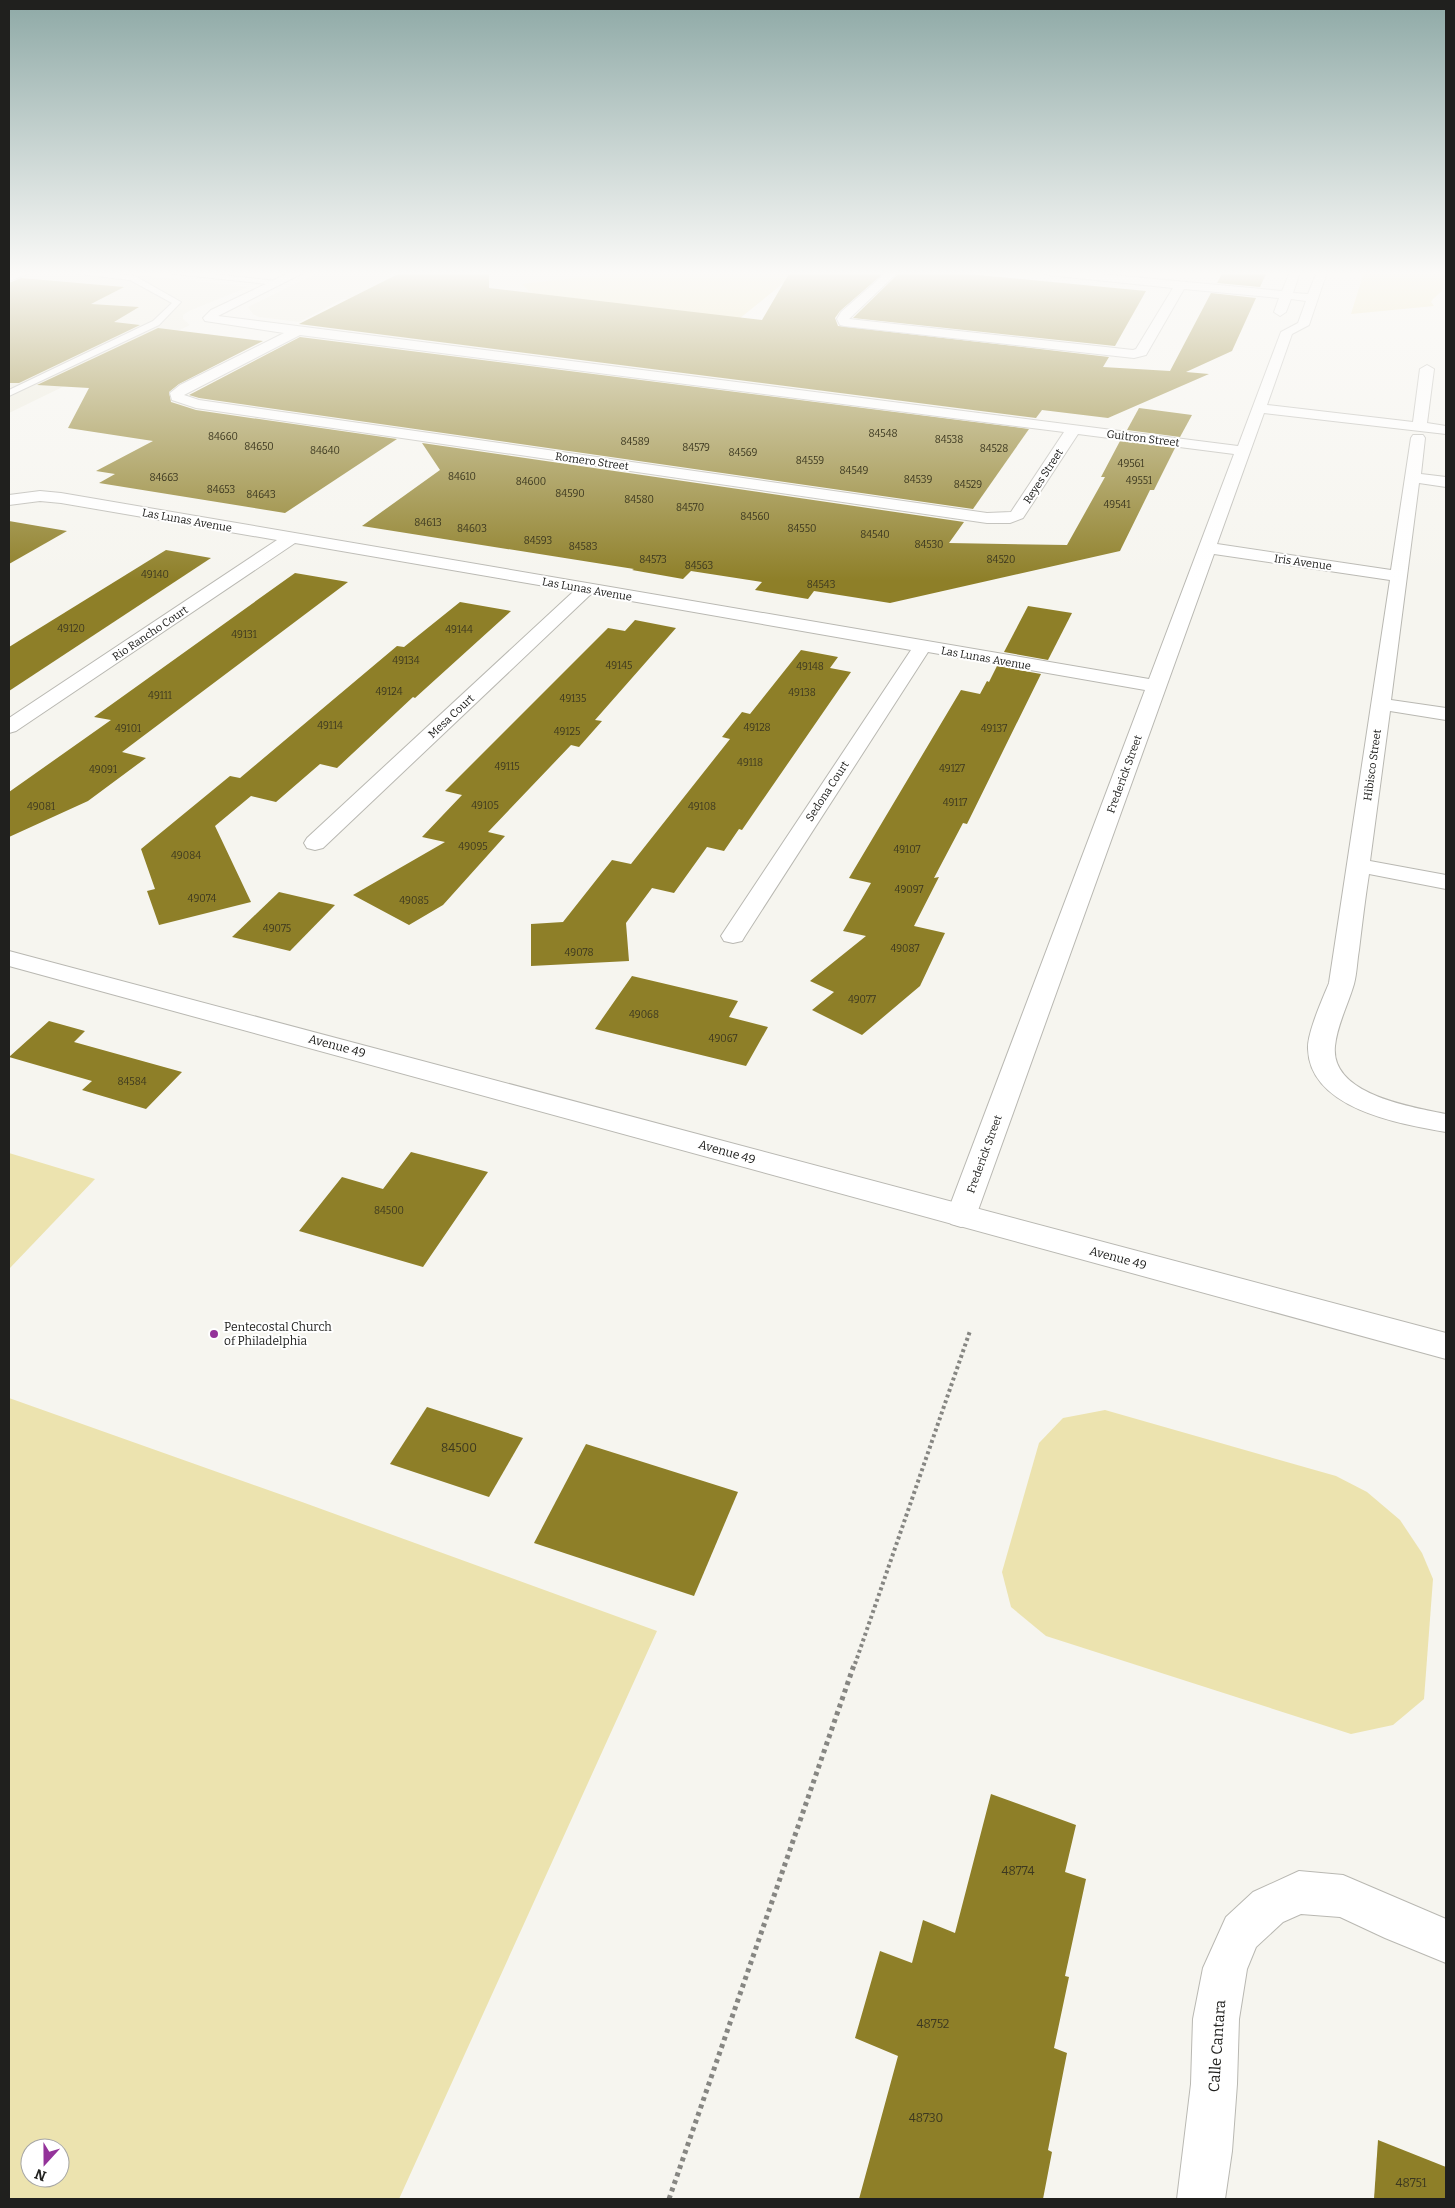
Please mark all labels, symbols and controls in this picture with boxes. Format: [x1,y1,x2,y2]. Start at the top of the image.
house number: 84548 [868,428,898,440]
street label: Guitron Street [1106,428,1180,449]
house number: 84660 [208,431,238,443]
house number: 84538 [935,434,963,446]
house number: 84589 [620,436,650,448]
house number: 84650 [244,441,274,453]
house number: 84579 [682,442,710,454]
house number: 84528 [980,443,1008,455]
house number: 84640 [310,445,340,457]
street label: Reyes Street [1021,446,1066,506]
house number: 84569 [729,447,758,459]
street label: Romero Street [554,450,629,473]
house number: 84559 [796,455,824,467]
house number: 49561 [1118,458,1144,470]
house number: 84549 [840,465,869,477]
house number: 84610 [448,471,476,483]
house number: 84663 [149,472,179,484]
house number: 84539 [904,474,932,486]
house number: 49551 [1126,475,1152,487]
house number: 84600 [516,476,546,488]
house number: 84529 [954,479,982,491]
house number: 84653 [207,484,235,496]
house number: 84590 [555,488,585,500]
house number: 84643 [246,489,276,501]
house number: 84580 [624,494,654,506]
house number: 49541 [1104,499,1130,511]
house number: 84570 [676,502,704,514]
street label: Las Lunas Avenue [141,506,233,535]
house number: 84560 [740,511,770,523]
house number: 84613 [414,517,442,529]
house number: 84603 [457,523,487,535]
house number: 84550 [788,523,816,535]
house number: 84540 [860,529,890,541]
house number: 84593 [524,535,553,547]
house number: 84530 [914,539,944,551]
house number: 84583 [569,541,598,553]
street label: Iris Avenue [1273,552,1333,573]
house number: 84573 [639,554,667,566]
house number: 84520 [987,554,1015,566]
house number: 84563 [685,560,714,572]
house number: 49140 [141,569,169,581]
street label: Las Lunas Avenue [541,575,633,604]
house number: 84543 [807,579,836,591]
street label: Rio Rancho Court [110,603,191,664]
house number: 49120 [57,623,85,635]
house number: 49144 [445,624,473,636]
house number: 49131 [231,629,257,641]
street label: Las Lunas Avenue [940,644,1032,673]
house number: 49134 [392,655,420,667]
house number: 49145 [606,660,632,672]
house number: 49148 [796,661,824,673]
house number: 49124 [375,686,403,698]
house number: 49138 [788,687,816,699]
house number: 49111 [148,690,172,702]
street label: Mesa Court [426,692,477,741]
house number: 49135 [560,693,586,705]
house number: 49114 [317,720,343,732]
house number: 49128 [743,722,771,734]
house number: 49101 [115,723,141,735]
house number: 49137 [981,723,1007,735]
house number: 49125 [554,726,580,738]
street label: Hibisco Street [1361,729,1384,802]
street label: Frederick Street [1104,733,1145,815]
house number: 49118 [737,757,763,769]
street label: Sedona Court [803,759,852,824]
house number: 49115 [494,761,520,773]
house number: 49127 [939,763,965,775]
house number: 49091 [89,764,117,776]
house number: 49117 [943,797,967,809]
house number: 49105 [471,800,499,812]
house number: 49081 [27,801,55,813]
house number: 49108 [688,801,716,813]
house number: 49095 [458,841,488,853]
house number: 49107 [893,844,921,856]
house number: 49084 [171,850,201,862]
house number: 49097 [895,884,923,896]
house number: 49074 [188,893,217,905]
house number: 49085 [399,895,429,907]
house number: 49075 [263,923,291,935]
house number: 49087 [890,943,920,955]
house number: 49078 [565,947,593,959]
house number: 49077 [848,994,876,1006]
house number: 49068 [629,1009,659,1021]
street label: Avenue 49 [307,1032,367,1060]
house number: 49067 [709,1033,737,1045]
house number: 84584 [117,1076,147,1088]
street label: Frederick Street [964,1113,1005,1195]
street label: Avenue 49 [697,1137,757,1167]
house number: 84500 [374,1205,404,1217]
street label: Avenue 49 [1088,1244,1148,1272]
place label: Pentecostal Church of Philadelphia [224,1320,332,1348]
marker: Pentecostal Church of Philadelphia [208,1328,220,1340]
house number: 84500 [441,1441,477,1455]
house number: 48774 [1001,1864,1035,1878]
street label: Calle Cantara [1205,1999,1229,2093]
house number: 48752 [917,2017,949,2031]
house number: 48730 [909,2111,943,2125]
north arrow [20,2138,70,2188]
text: N [32,2165,49,2185]
house number: 48751 [1395,2176,1427,2190]

